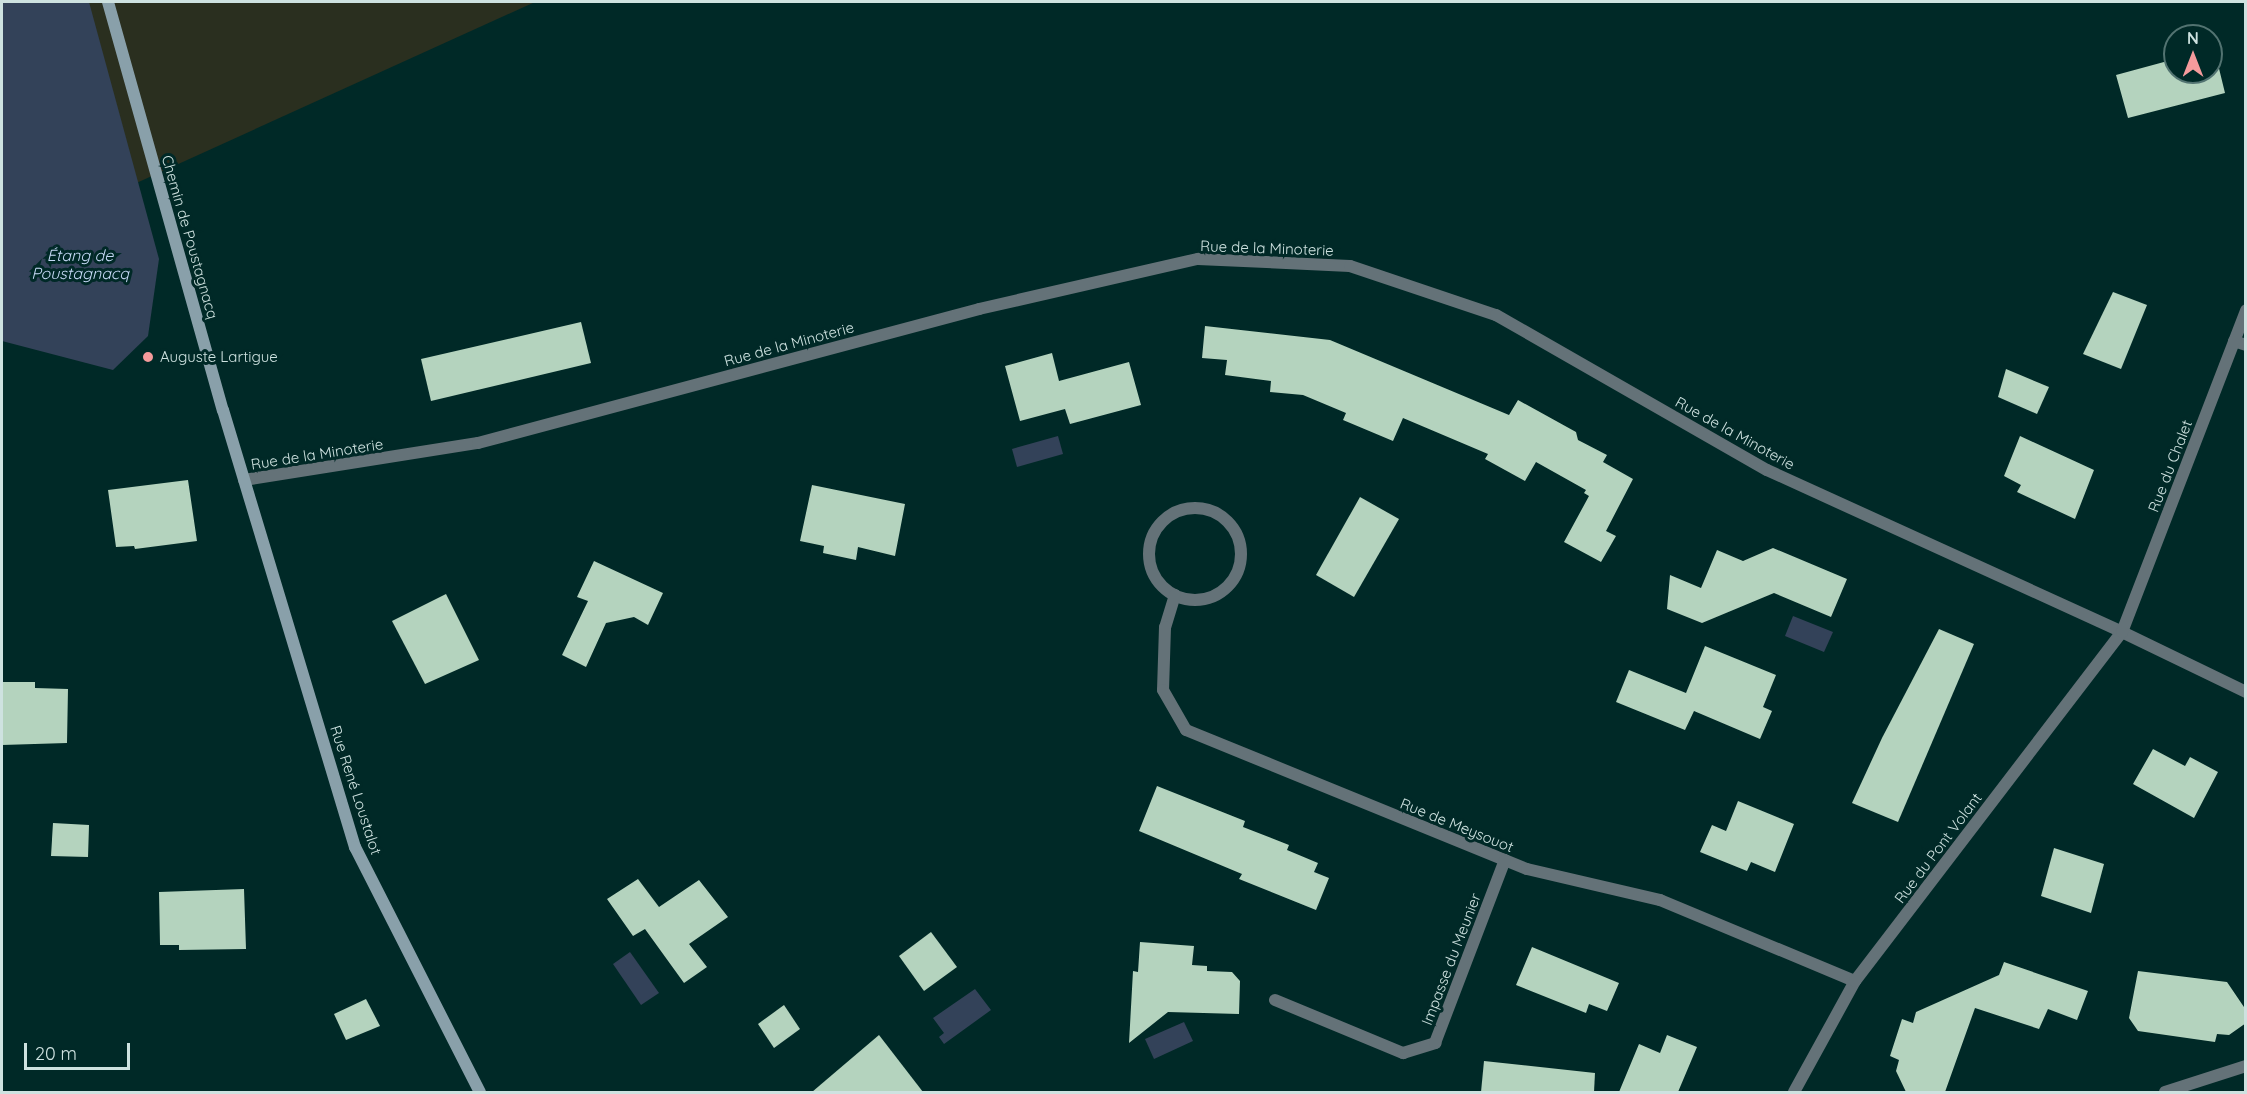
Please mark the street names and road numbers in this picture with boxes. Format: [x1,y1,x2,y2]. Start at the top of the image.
street label: Chemin de Poustagnacq [158,153,222,321]
street label: Rue de la Minoterie [1200,237,1334,259]
street label: Rue de la Minoterie [722,318,856,370]
street label: Rue de la Minoterie [1672,393,1798,473]
street label: Rue du Chalet [2144,417,2196,515]
street label: Rue de la Minoterie [250,435,384,473]
street label: Rue René Loustalot [327,723,385,857]
street label: Rue du Pont Volant [1891,789,1985,907]
street label: Rue de Meysouot [1398,794,1516,856]
street label: Impasse du Meunier [1418,891,1484,1027]

